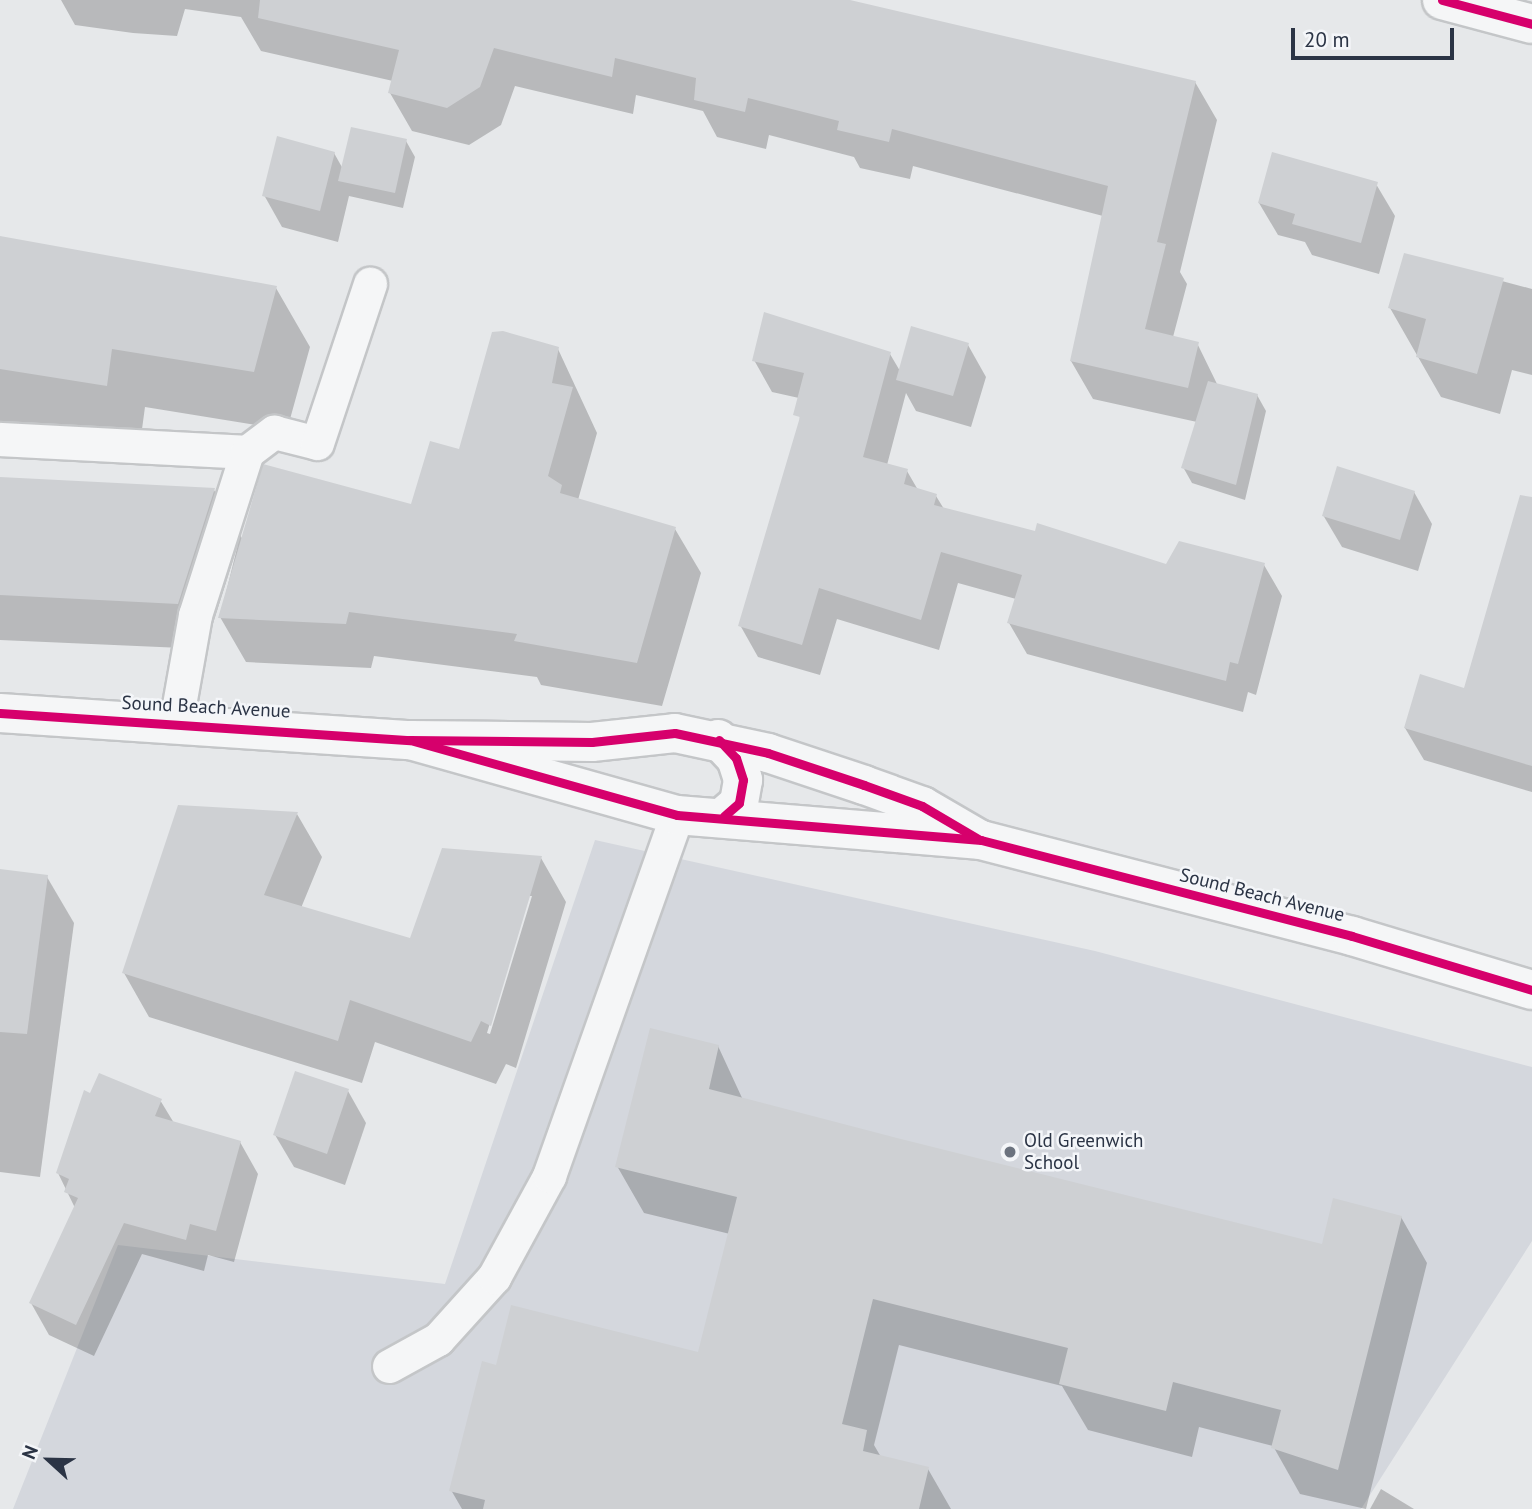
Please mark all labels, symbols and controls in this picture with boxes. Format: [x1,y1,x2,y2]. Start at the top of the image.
scale bar [1294,14,1457,58]
text: 20 m [1304,26,1350,53]
street label: Sound Beach Avenue [121,691,291,723]
street label: Sound Beach Avenue [1177,863,1347,927]
place label: Old Greenwich School [1024,1130,1143,1174]
marker: Old Greenwich School [1002,1144,1018,1160]
north arrow [14,1425,84,1495]
text: N [16,1442,43,1462]

